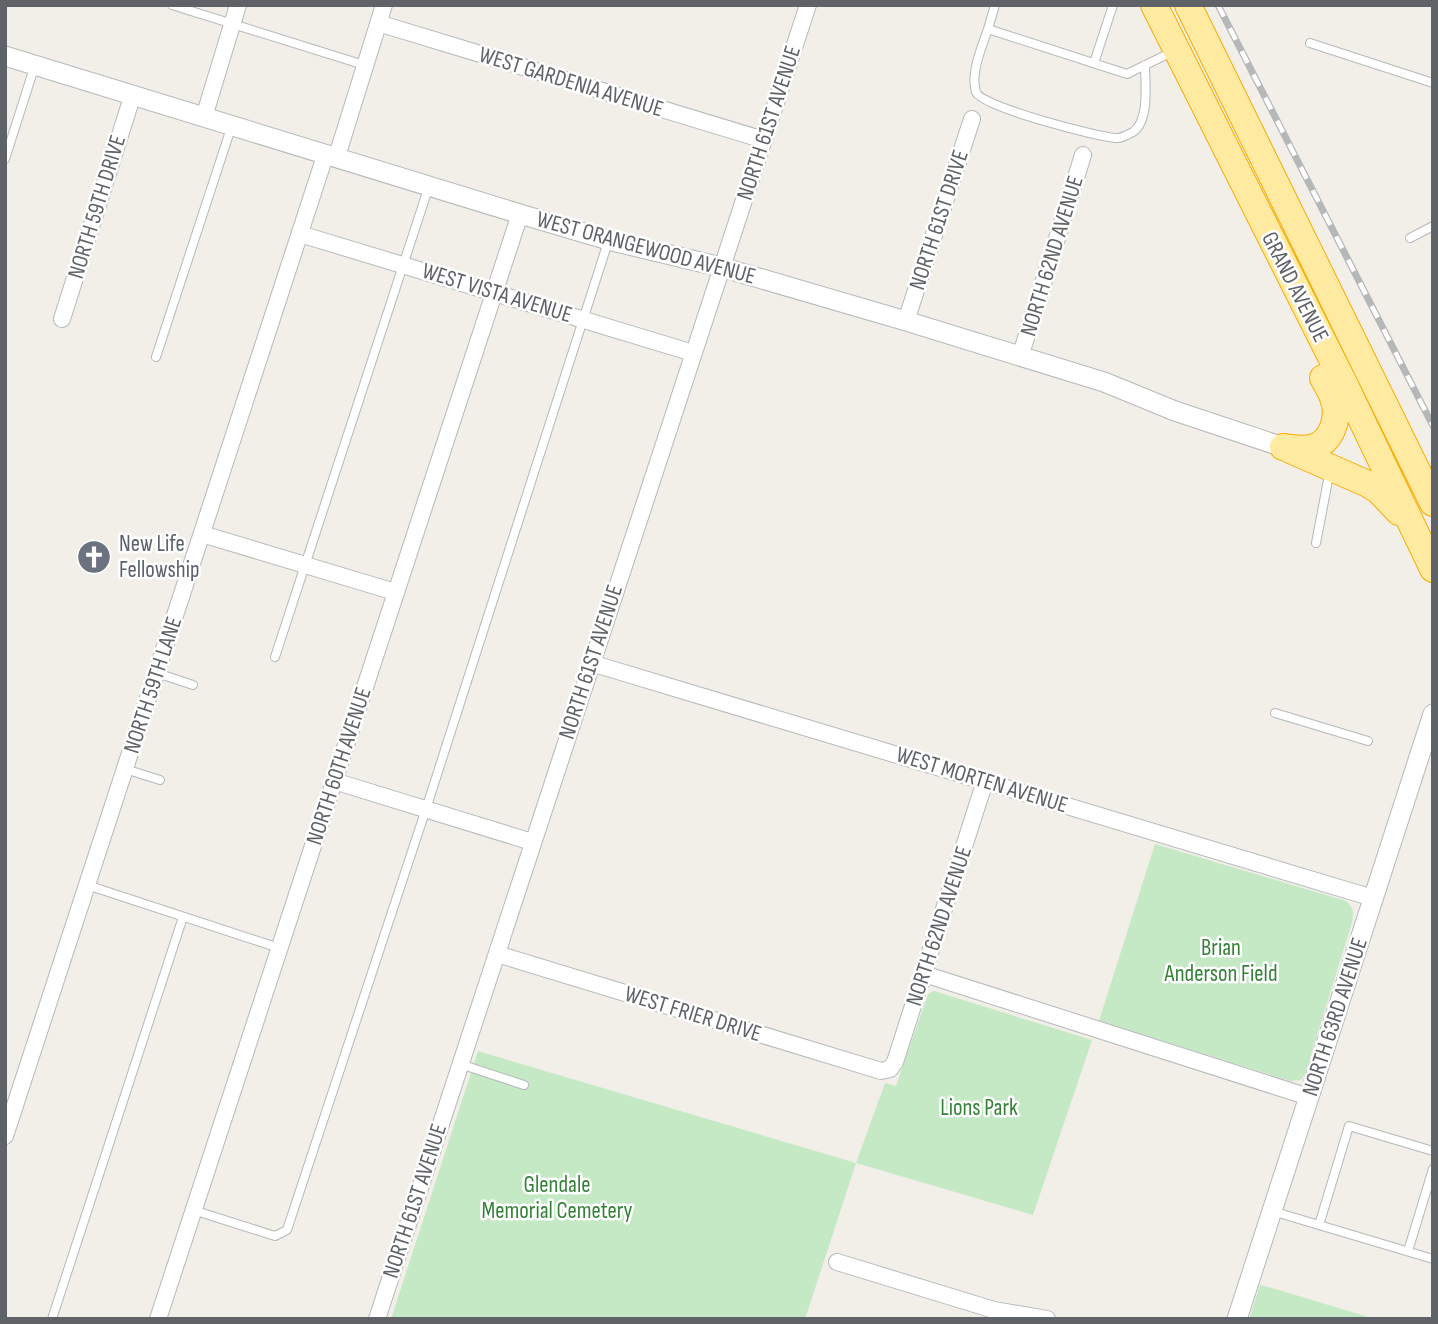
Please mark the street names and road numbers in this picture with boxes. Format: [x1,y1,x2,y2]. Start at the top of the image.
street label: WEST GARDENIA AVENUE [475,41,667,123]
street label: NORTH 61ST AVENUE [731,42,807,204]
street label: NORTH 59TH DRIVE [62,132,132,282]
street label: NORTH 61ST DRIVE [903,147,975,293]
street label: NORTH 62ND AVENUE [1014,172,1090,340]
street label: WEST ORANGEWOOD AVENUE [533,205,759,291]
street label: GRAND AVENUE [1255,227,1335,347]
street label: WEST VISTA AVENUE [419,257,575,329]
street label: NORTH 61ST AVENUE [553,581,629,743]
street label: NORTH 59TH LANE [118,613,188,757]
street label: NORTH 60TH AVENUE [300,684,378,848]
street label: WEST MORTEN AVENUE [893,741,1071,819]
street label: NORTH 62ND AVENUE [900,843,978,1009]
street label: NORTH 63RD AVENUE [1296,934,1374,1100]
street label: WEST FRIER DRIVE [621,980,765,1048]
street label: NORTH 61ST AVENUE [377,1120,453,1282]

